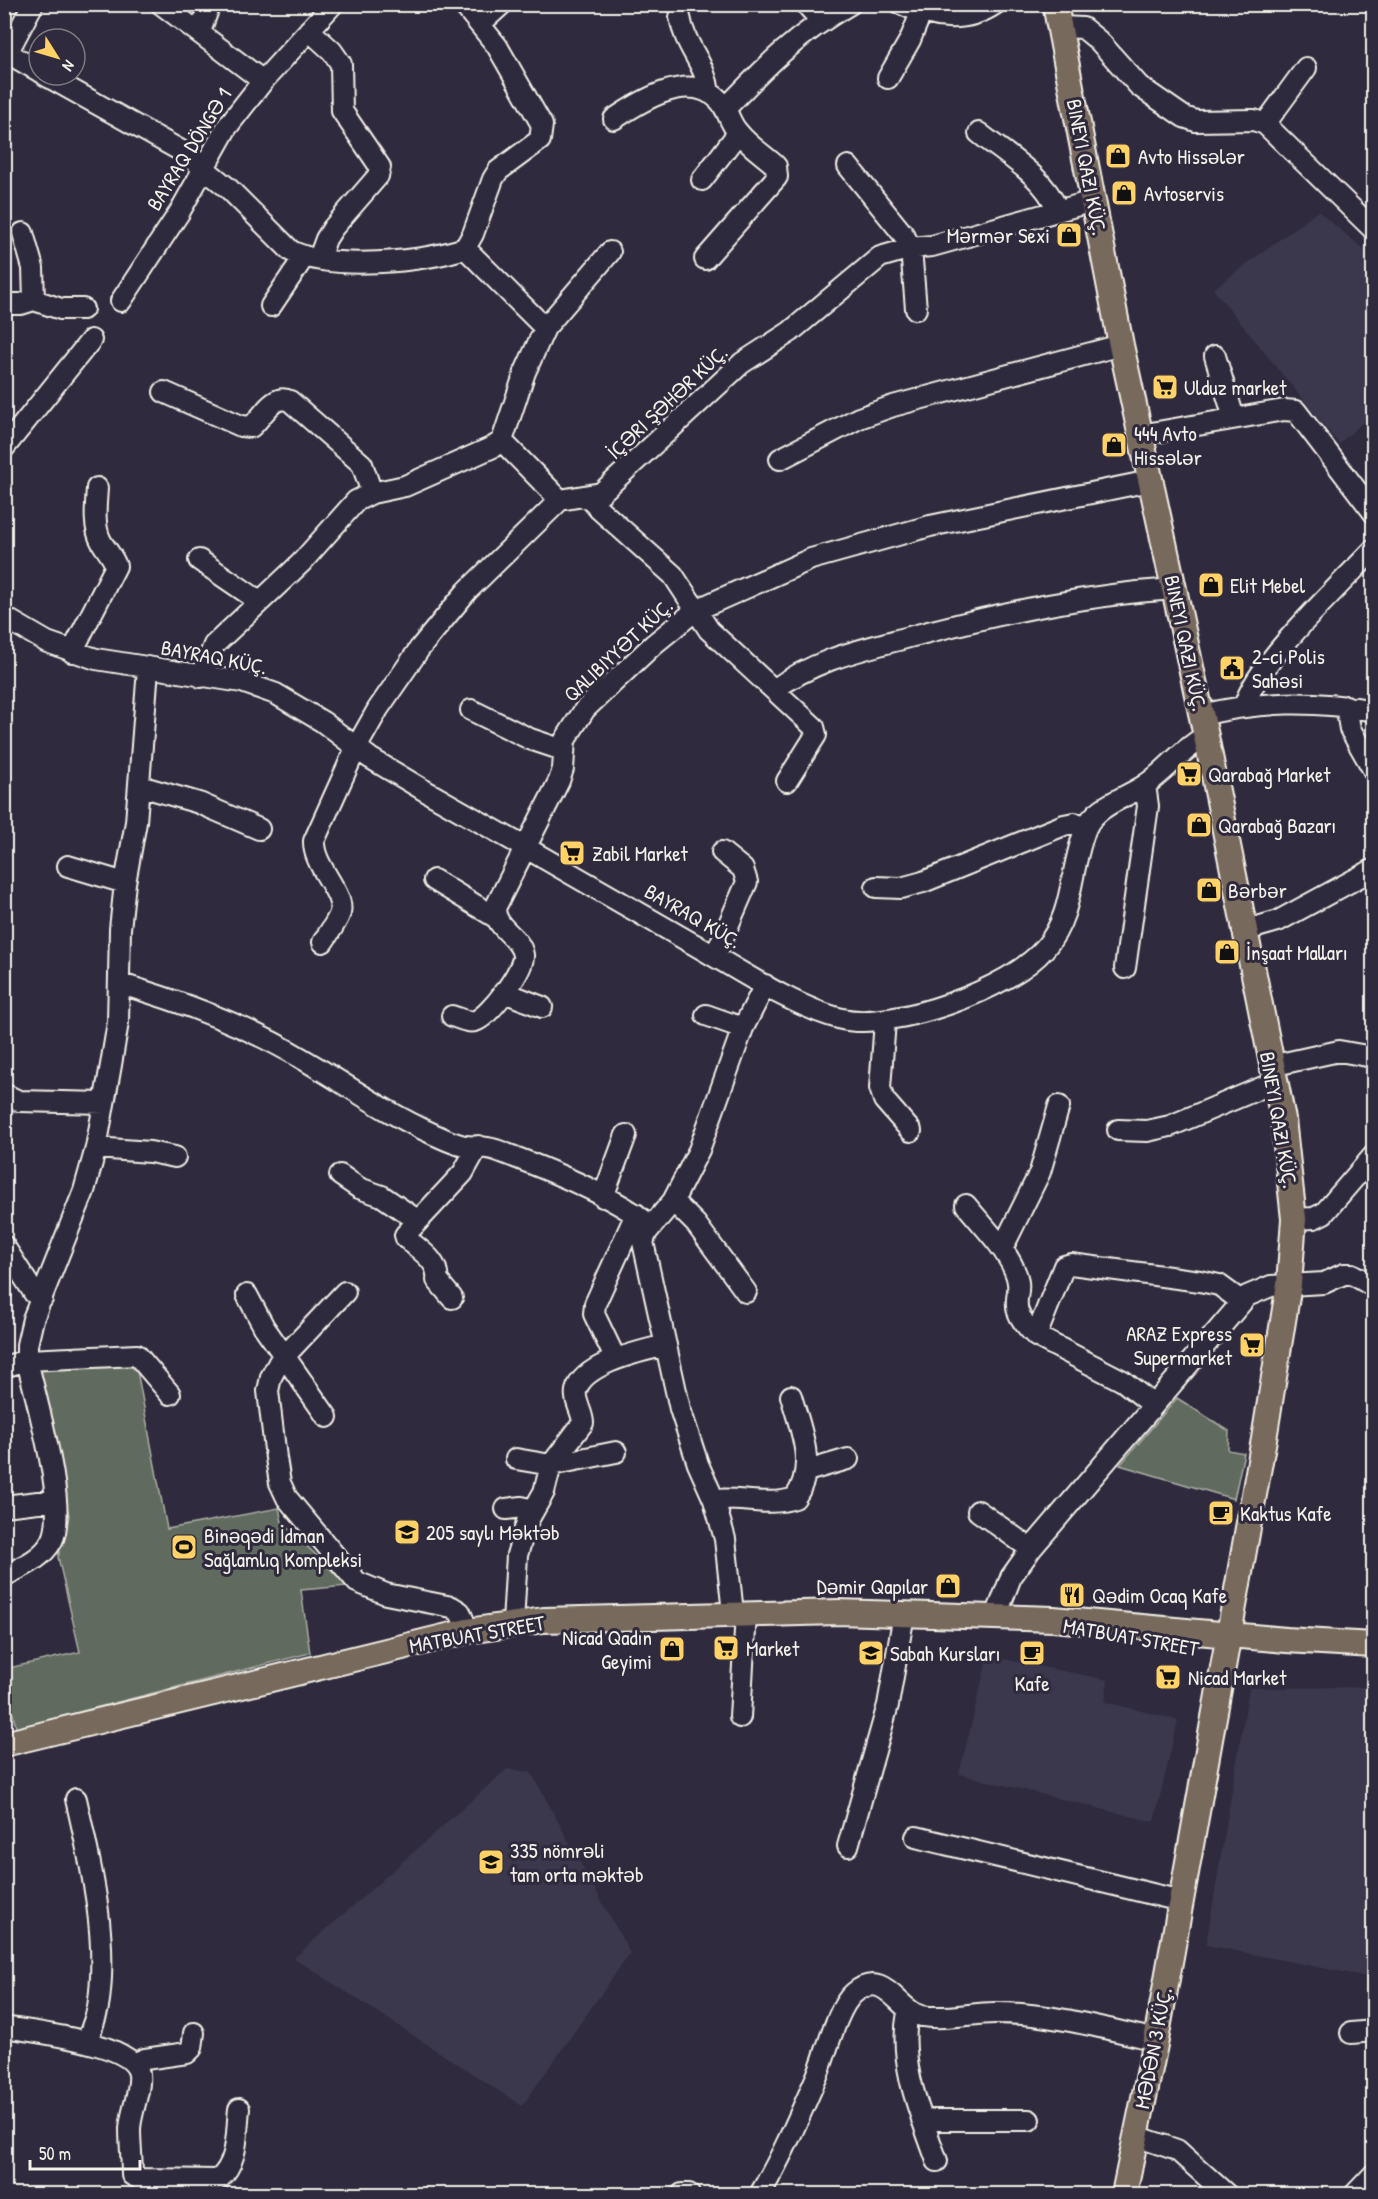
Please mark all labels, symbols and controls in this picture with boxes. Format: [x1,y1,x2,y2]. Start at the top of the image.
north arrow [27,27,87,87]
text: N [57,56,80,76]
street label: BAYRAQ DÖNGƏ 1 [140,82,238,216]
street label: BINEYI QAZI KÜÇ. [1060,96,1114,238]
shop icon: Avto Hissələr [1103,141,1133,171]
place label: Avto Hissələr [1138,142,1245,171]
shop icon: Avtoservis [1109,178,1139,208]
place label: Avtoservis [1144,179,1224,208]
shop icon: Mərmər Sexi [1054,220,1084,250]
place label: Mərmər Sexi [947,221,1050,250]
street label: İÇƏRI ŞƏHƏR KÜÇ. [600,338,734,466]
supermarket icon: Ulduz market [1150,372,1180,402]
place label: Ulduz market [1184,373,1287,402]
place label: 444 Avto Hissələr [1134,419,1202,472]
shop icon: 444 Avto Hissələr [1099,430,1129,460]
shop icon: Elit Mebel [1196,570,1226,600]
place label: Elit Mebel [1230,571,1305,600]
street label: BINEYI QAZI KÜÇ. [1157,572,1215,714]
street label: QALIBIYYƏT KÜÇ. [557,592,679,708]
street label: BAYRAQ KÜÇ. [159,633,269,681]
place label: 2-ci Polis Sahəsi [1252,642,1325,695]
public building icon: 2-ci Polis Sahəsi [1217,653,1247,683]
supermarket icon: Qarabağ Market [1174,759,1204,789]
place label: Qarabağ Market [1208,760,1331,789]
shop icon: Qarabağ Bazarı [1184,810,1214,840]
place label: Qarabağ Bazarı [1218,811,1336,840]
supermarket icon: Zabil Market [557,838,587,868]
place label: Zabil Market [592,839,689,868]
shop icon: Bərbər [1194,875,1224,905]
place label: Bərbər [1228,876,1287,905]
street label: BAYRAQ KÜÇ. [639,877,747,955]
shop icon: İnşaat Malları [1212,937,1242,967]
place label: İnşaat Malları [1246,938,1348,967]
street label: BINEYI QAZI KÜÇ. [1253,1050,1305,1190]
place label: ARAZ Express Supermarket [1126,1319,1233,1372]
supermarket icon: ARAZ Express Supermarket [1237,1330,1267,1360]
cafe icon: Kaktus Kafe [1206,1498,1236,1528]
place label: Kaktus Kafe [1240,1499,1332,1528]
school or university icon: 205 saylı Məktəb [392,1517,422,1547]
place label: 205 saylı Məktəb [426,1518,560,1547]
place label: Binəqədi İdman Sağlamlıq Kompleksi [204,1521,362,1574]
sports icon: Binəqədi İdman Sağlamlıq Kompleksi [169,1532,199,1562]
shop icon: Dəmir Qapılar [933,1571,963,1601]
place label: Dəmir Qapılar [817,1572,928,1601]
restaurant icon: Qədim Ocaq Kafe [1057,1580,1087,1610]
place label: Qədim Ocaq Kafe [1092,1581,1227,1610]
street label: MATBUAT STREET [407,1608,548,1660]
street label: MATBUAT STREET [1061,1611,1202,1663]
place label: Nicad Qadın Geyimi [562,1623,652,1676]
supermarket icon: Market [711,1633,741,1663]
shop icon: Nicad Qadın Geyimi [657,1634,687,1664]
place label: Market [746,1634,800,1663]
school or university icon: Sabah Kursları [856,1638,886,1668]
cafe icon: Kafe [1017,1638,1047,1668]
place label: Sabah Kursları [890,1639,1001,1668]
supermarket icon: Nicad Market [1153,1662,1183,1692]
place label: Nicad Market [1188,1663,1287,1692]
place label: Kafe [1014,1669,1050,1698]
place label: 335 nömrəli tam orta məktəb [510,1836,644,1889]
school or university icon: 335 nömrəli tam orta məktəb [476,1847,506,1877]
street label: MƏDƏN 3 KÜÇ. [1127,1985,1179,2111]
scale bar [30,2133,140,2171]
text: 50 m [39,2141,71,2166]

